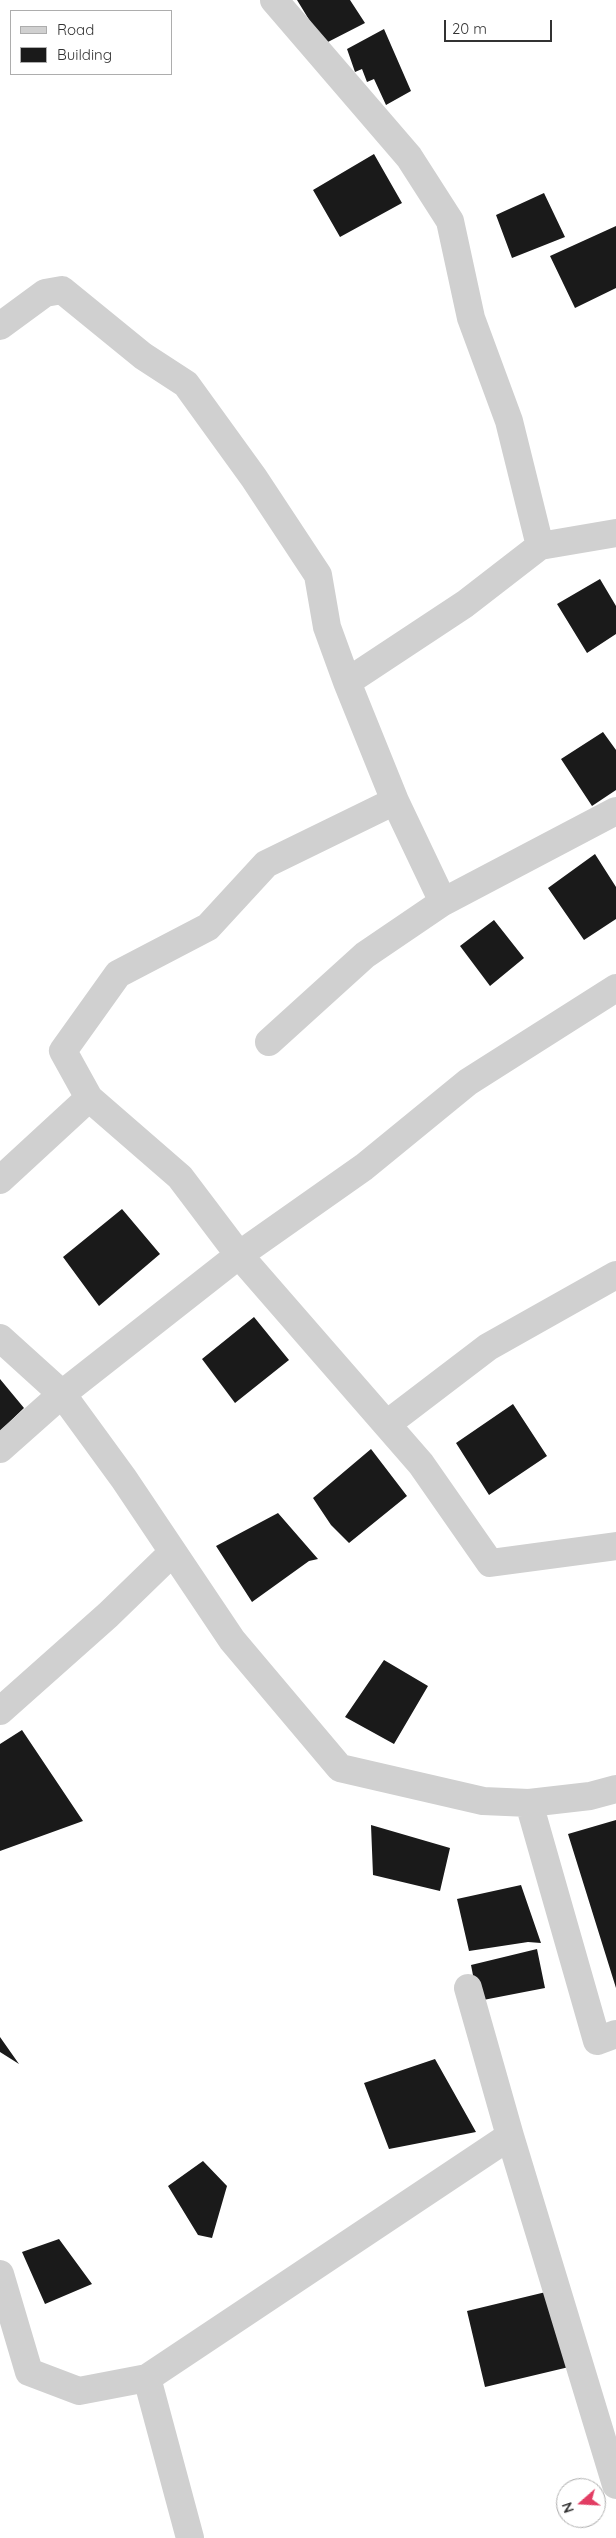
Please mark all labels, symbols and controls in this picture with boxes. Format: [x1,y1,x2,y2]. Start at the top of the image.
legend [10,10,172,75]
scale bar [446,10,554,42]
text: 20 m [452,19,487,38]
text: Road [57,20,94,39]
text: Building [57,45,112,64]
north arrow [556,2478,606,2528]
text: N [558,2500,578,2515]

